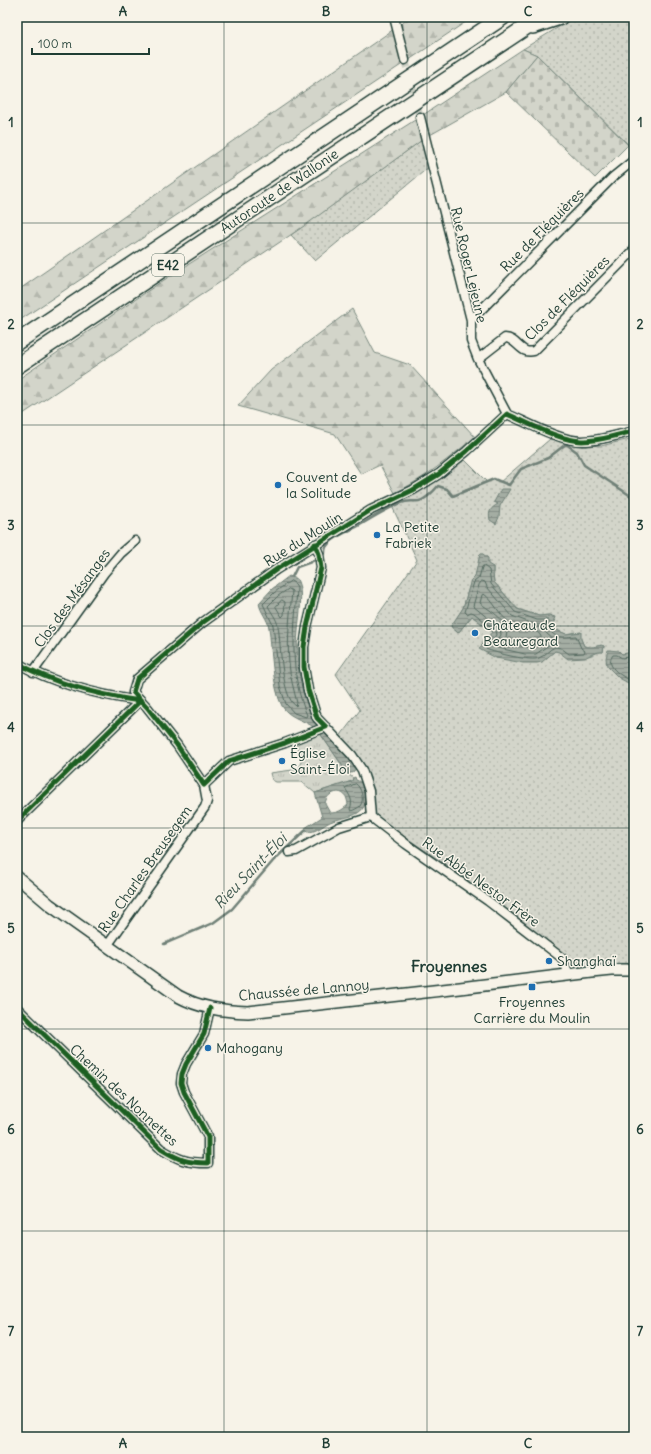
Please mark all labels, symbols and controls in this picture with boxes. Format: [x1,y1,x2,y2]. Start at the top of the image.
text: A [119,3,128,20]
text: B [322,3,331,20]
text: C [524,3,533,20]
scale bar [32,30,149,56]
text: 100 m [38,36,72,51]
text: 1 [8,114,14,131]
text: 1 [637,114,643,131]
street label: Autoroute de Wallonie [216,145,342,237]
street label: Rue de Fléquières [496,184,588,276]
street label: Rue Roger Lejeune [447,205,491,325]
street label: Clos de Fléquières [521,252,613,344]
road number: E42 [152,254,184,276]
text: 2 [7,316,15,333]
text: 2 [636,316,644,333]
place label: Couvent de la Solitude [286,468,357,502]
marker: Couvent de la Solitude [273,480,283,490]
street label: Rue du Moulin [260,508,346,570]
text: 3 [7,517,15,534]
text: 3 [636,517,644,534]
place label: La Petite Fabriek [385,518,439,552]
marker: La Petite Fabriek [372,530,382,540]
street label: Clos des Mésanges [30,545,114,651]
place label: Château de Beauregard [483,616,558,650]
marker: Château de Beauregard [470,628,480,638]
text: 4 [7,719,15,736]
text: 4 [636,719,644,736]
place label: Église Saint-Éloi [290,744,350,778]
marker: Église Saint-Éloi [277,756,287,766]
street label: Rue Charles Breusegem [94,802,196,936]
water label: Rieu Saint-Éloi [209,828,292,913]
street label: Rue Abbé Nestor Frère [419,833,543,931]
text: 5 [7,920,15,937]
text: 5 [636,920,644,937]
place label: Shanghaï [557,952,617,970]
district label: Froyennes [411,956,487,977]
marker: Shanghaï [544,956,554,966]
street label: Chaussée de Lannoy [238,975,370,1005]
marker: Froyennes Carrière du Moulin [527,982,537,992]
place label: Froyennes Carrière du Moulin [474,993,590,1027]
place label: Mahogany [216,1039,283,1057]
street label: Chemin des Nonnettes [66,1040,182,1150]
marker: Mahogany [203,1043,213,1053]
text: 6 [7,1121,15,1138]
text: 6 [636,1121,644,1138]
text: 7 [8,1323,15,1340]
text: 7 [637,1323,644,1340]
text: A [119,1435,128,1452]
text: B [322,1435,331,1452]
text: C [524,1435,533,1452]

